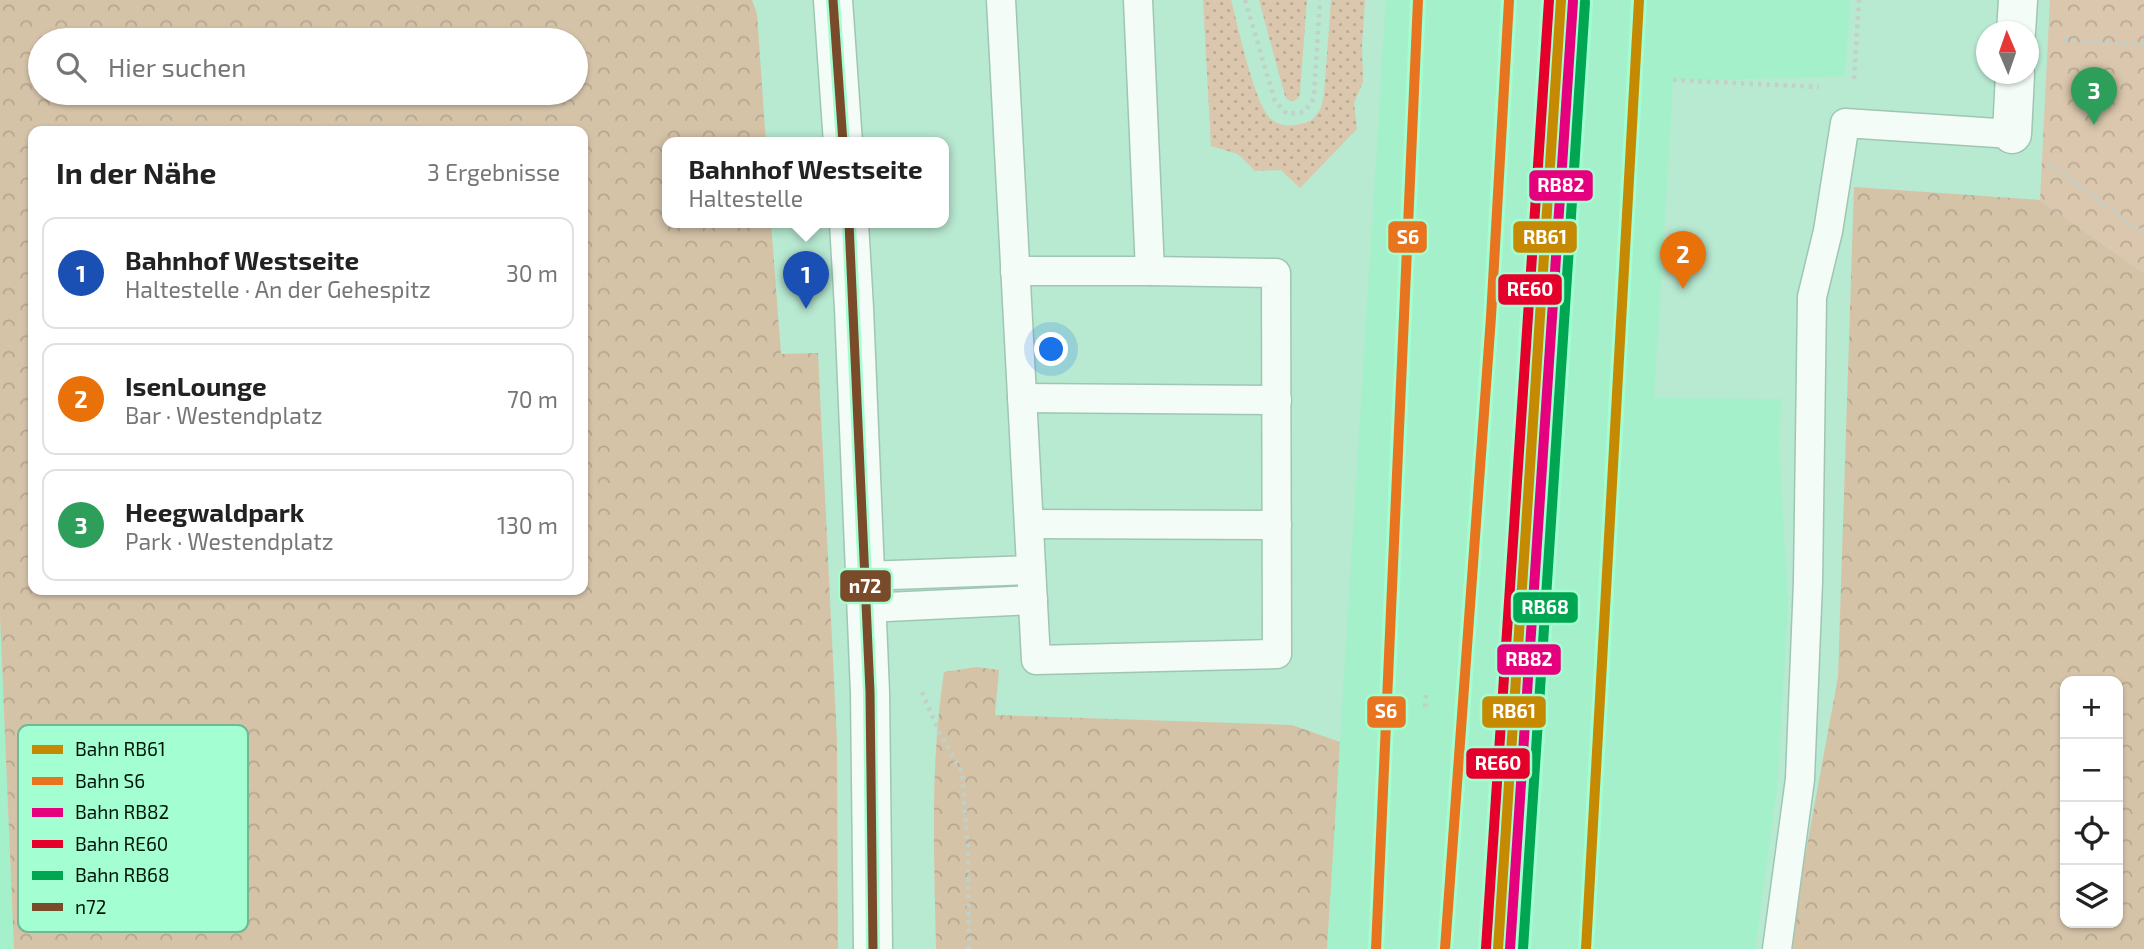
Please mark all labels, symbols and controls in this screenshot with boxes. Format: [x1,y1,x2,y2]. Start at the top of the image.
north arrow [1976,21,2039,84]
search box [28,28,588,105]
icon: search [52,48,90,86]
text: Hier suchen [108,51,246,82]
pin: 3 [2071,67,2117,125]
popup [662,137,949,228]
text: Bahnhof Westseite [688,153,923,184]
text: In der Nähe [56,154,217,190]
text: 3 Ergebnisse [427,158,560,186]
line badge: RB82 [1528,169,1594,202]
text: RB82 [1537,173,1585,196]
text: Haltestelle [688,184,803,212]
line badge: S6 [1387,220,1428,254]
line badge: RB61 [1512,220,1578,254]
text: S6 [1397,225,1419,248]
text: RB61 [1523,225,1567,248]
pin: 2 [1660,231,1706,289]
text: Bahnhof Westseite [125,244,359,275]
pin: 1 [783,251,829,309]
text: 1 [76,259,86,287]
text: 30 m [506,259,558,287]
line badge: RE60 [1497,273,1563,306]
text: Haltestelle · An der Gehespitz [125,275,431,303]
text: RE60 [1507,277,1553,300]
your location [1034,332,1068,366]
text: IsenLounge [125,370,267,401]
text: 2 [74,385,88,413]
text: 70 m [507,385,558,413]
text: Bar · Westendplatz [125,401,322,429]
text: Heegwaldpark [125,496,304,527]
text: 3 [74,511,88,539]
text: 130 m [497,511,558,539]
text: Park · Westendplatz [125,527,334,555]
line badge: n72 [839,569,892,603]
text: n72 [849,574,881,597]
line badge: RB68 [1512,591,1579,624]
text: RB68 [1521,595,1569,618]
line badge: RB82 [1496,643,1562,676]
text: RB82 [1505,647,1553,670]
map controls [2060,676,2123,928]
button: + [2060,676,2123,739]
line badge: S6 [1366,695,1407,729]
line badge: RB61 [1481,695,1547,729]
text: S6 [1375,699,1397,722]
text: RB61 [1492,699,1536,722]
legend [18,725,248,932]
text: Bahn RB61 [75,737,165,760]
button: − [2060,739,2123,802]
line badge: RE60 [1465,747,1531,780]
text: RE60 [1475,751,1521,774]
text: Bahn S6 [75,769,145,792]
text: Bahn RB82 [75,800,169,823]
button: locate [2060,802,2123,865]
text: Bahn RE60 [75,832,168,855]
text: Bahn RB68 [75,863,169,886]
button: layers [2060,865,2123,928]
text: n72 [75,895,106,918]

